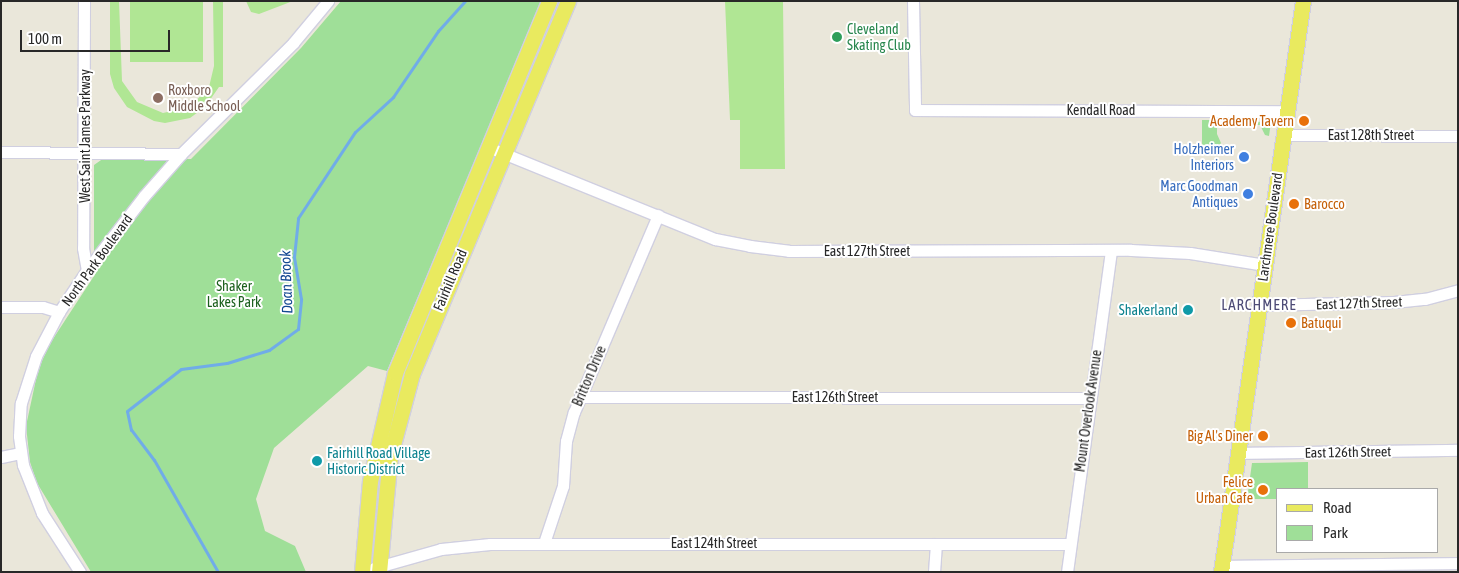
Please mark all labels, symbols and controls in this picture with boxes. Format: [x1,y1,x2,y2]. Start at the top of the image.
scale bar [22,20,172,52]
place label: Cleveland Skating Club [847,21,911,54]
text: 100 m [28,30,62,47]
marker: Cleveland Skating Club [831,31,843,43]
street label: West Saint James Parkway [77,69,93,203]
place label: Roxboro Middle School [168,82,240,114]
marker: Roxboro Middle School [152,92,164,104]
street label: Kendall Road [1067,102,1135,118]
place label: Academy Tavern [1210,113,1294,129]
marker: Academy Tavern [1298,115,1310,127]
street label: East 128th Street [1328,127,1414,143]
place label: Holzheimer Interiors [1174,141,1234,174]
marker: Holzheimer Interiors [1238,151,1250,163]
street label: Larchmere Boulevard [1254,172,1286,282]
place label: Marc Goodman Antiques [1160,178,1238,210]
marker: Marc Goodman Antiques [1242,188,1254,200]
place label: Barocco [1304,196,1345,212]
marker: Barocco [1288,198,1300,210]
street label: North Park Boulevard [58,211,136,309]
street label: East 127th Street [824,243,910,259]
street label: Fairhill Road [430,247,470,313]
water label: Doan Brook [276,250,296,314]
park label: Shaker Lakes Park [207,278,261,310]
street label: East 127th Street [1315,293,1403,313]
district label: LARCHMERE [1220,296,1298,314]
place label: Shakerland [1119,302,1178,318]
marker: Shakerland [1182,304,1194,316]
place label: Batuqui [1301,315,1342,331]
marker: Batuqui [1285,317,1297,329]
street label: Britton Drive [569,343,609,409]
street label: Mount Overlook Avenue [1071,349,1105,473]
street label: East 126th Street [792,389,878,405]
place label: Big Al's Diner [1187,428,1253,444]
marker: Big Al's Diner [1257,430,1269,442]
street label: East 126th Street [1305,443,1391,461]
place label: Fairhill Road Village Historic District [327,445,430,478]
marker: Fairhill Road Village Historic District [311,455,323,467]
place label: Felice Urban Cafe [1196,474,1253,507]
marker: Felice Urban Cafe [1257,484,1269,496]
legend [1276,488,1439,553]
text: Road [1323,499,1352,516]
text: Park [1323,524,1348,541]
street label: East 124th Street [671,535,757,551]

